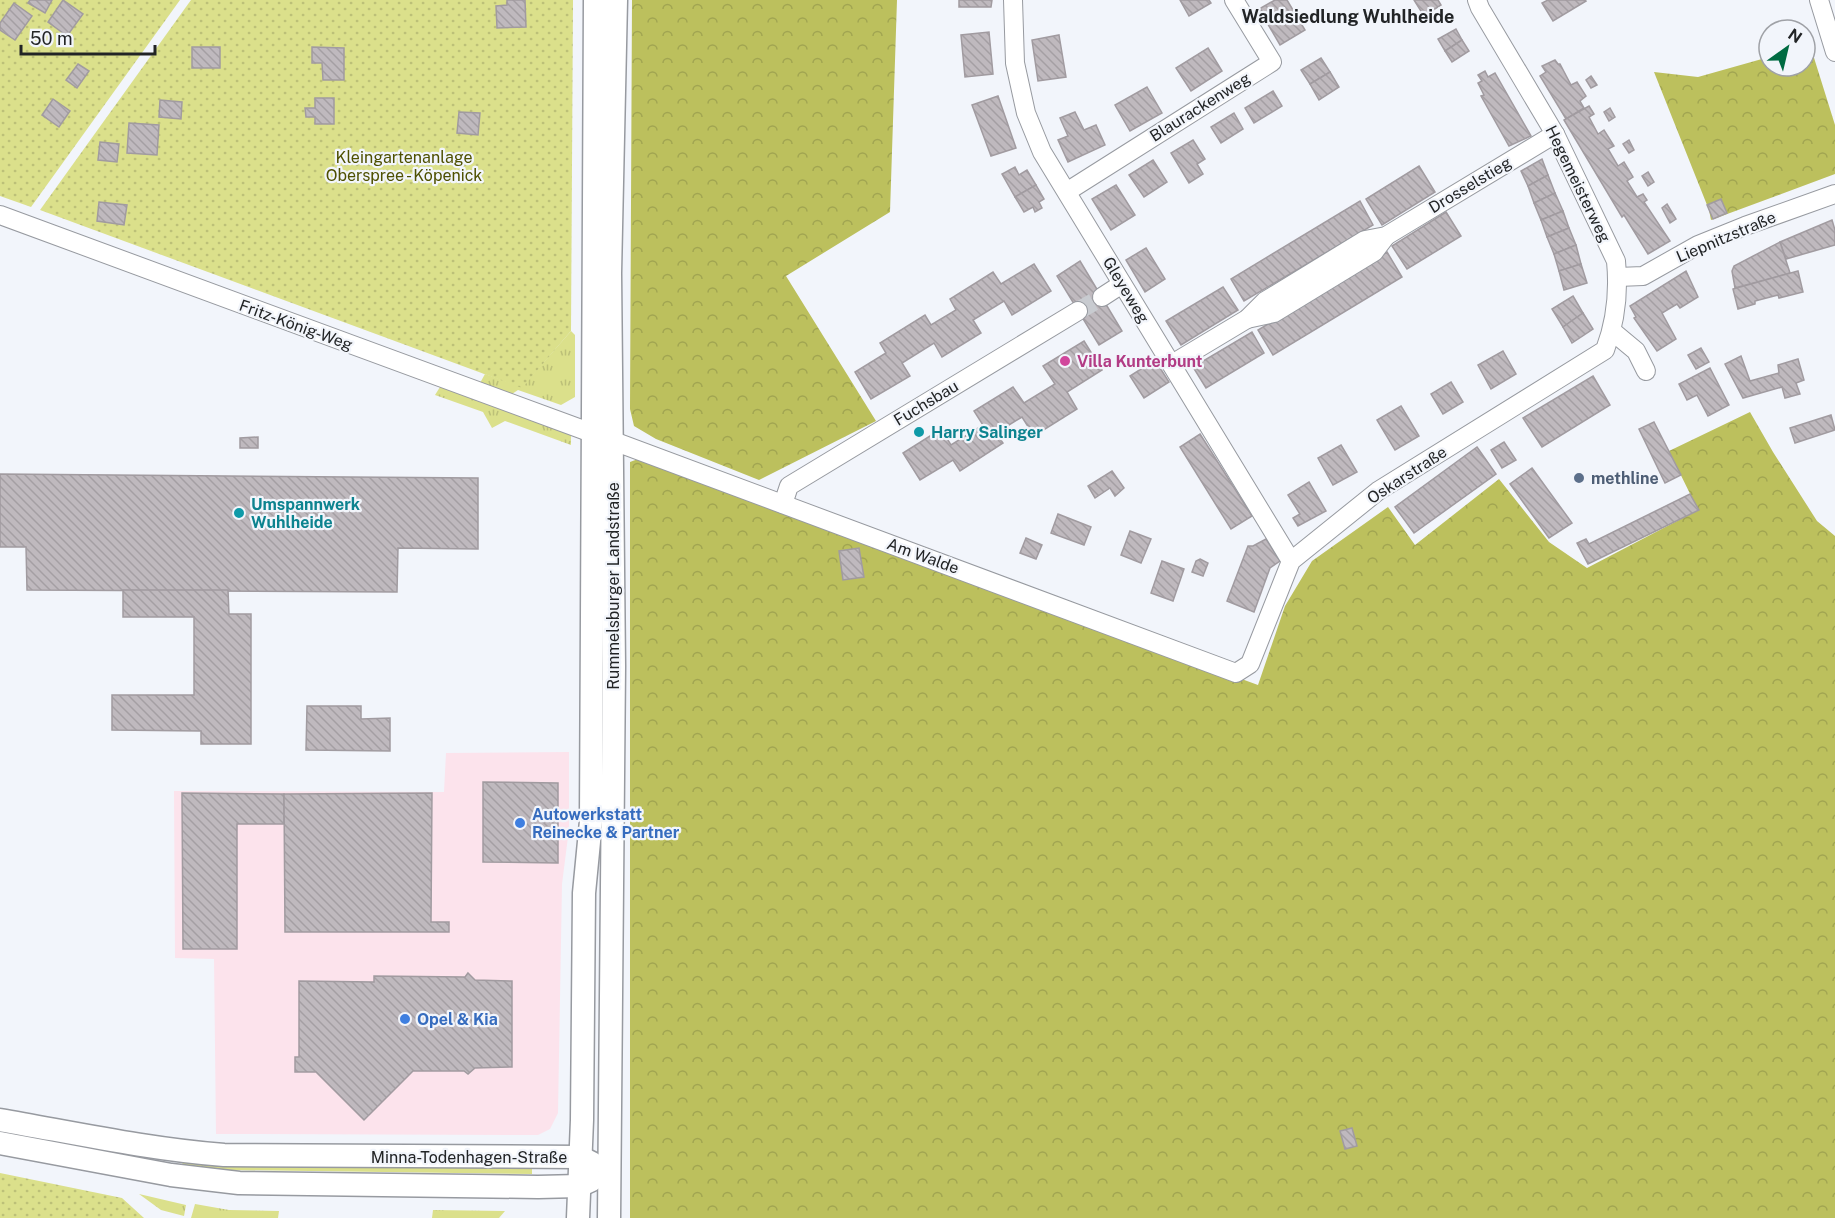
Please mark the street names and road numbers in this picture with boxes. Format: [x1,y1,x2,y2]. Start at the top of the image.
street label: Blaurackenweg [1146,68,1254,146]
street label: Hegemeisterweg [1542,123,1615,246]
street label: Drosselstieg [1425,153,1515,217]
street label: Liepnitzstraße [1673,207,1779,267]
street label: Gleyeweg [1099,253,1153,327]
street label: Fritz-König-Weg [237,296,355,354]
street label: Fuchsbau [890,376,962,430]
street label: Oskarstraße [1364,442,1450,508]
street label: Rummelsburger Landstraße [604,482,623,690]
street label: Am Walde [884,534,962,578]
street label: Minna-Todenhagen-Straße [371,1148,567,1167]

